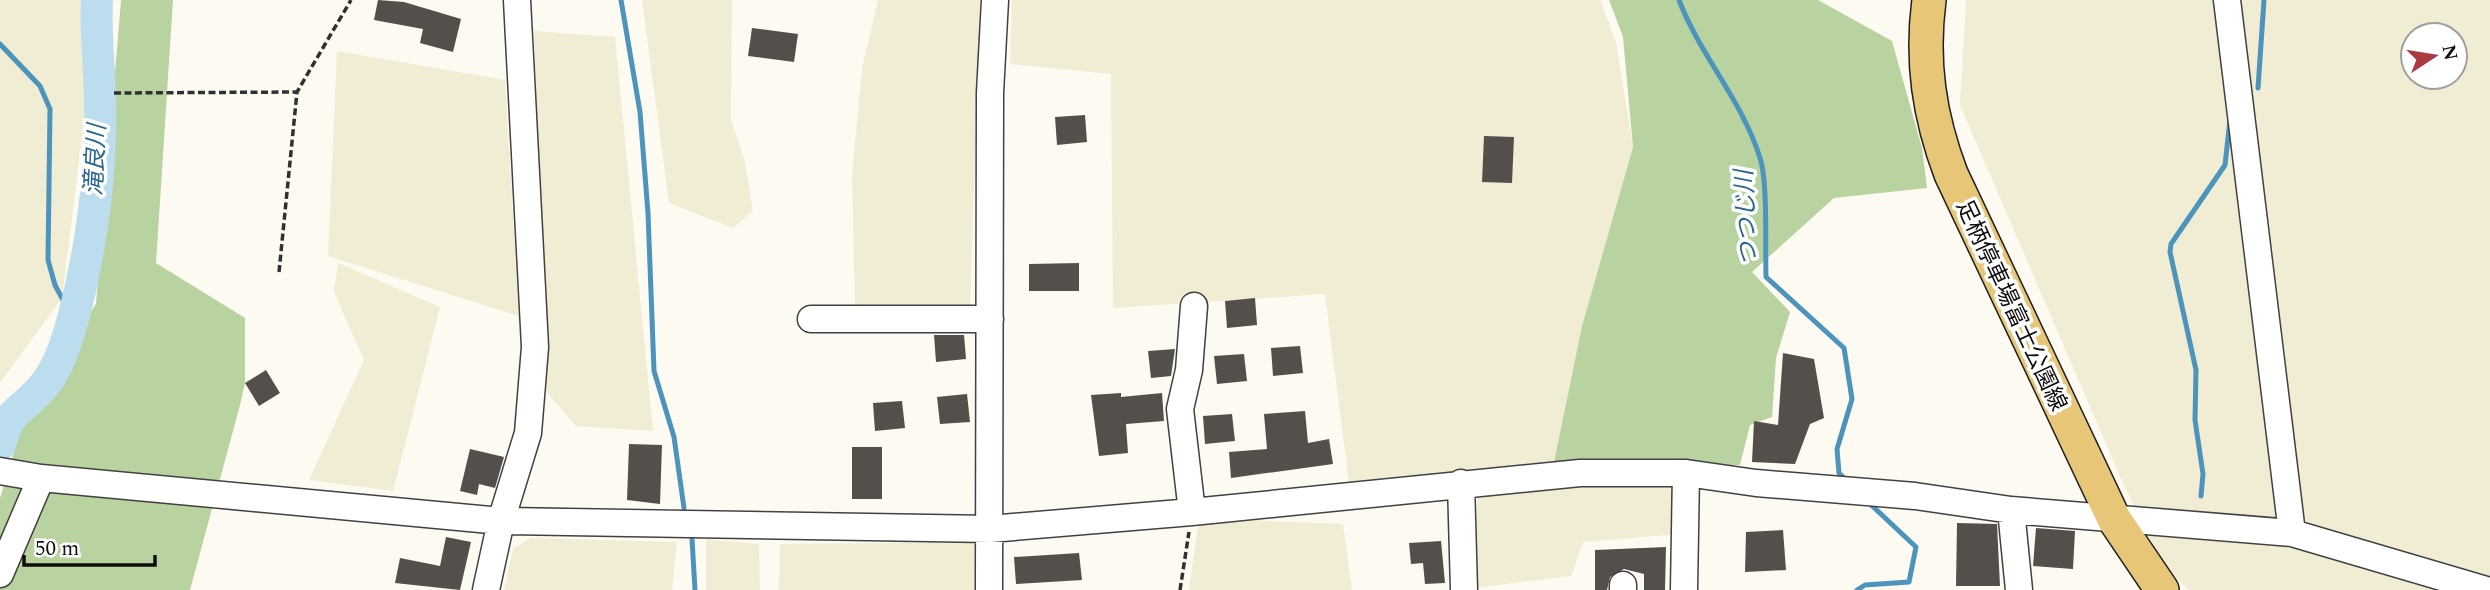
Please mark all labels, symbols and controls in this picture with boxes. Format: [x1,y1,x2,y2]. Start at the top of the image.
north arrow [2399,21,2469,91]
text: N [2433,42,2465,63]
water label: 滝良川 [76,120,116,197]
water label: つつじ川 [1726,166,1767,267]
street label: 足柄停車場富士公園線 [1946,194,2075,417]
scale bar [24,524,156,568]
text: 50 m [35,533,79,565]

